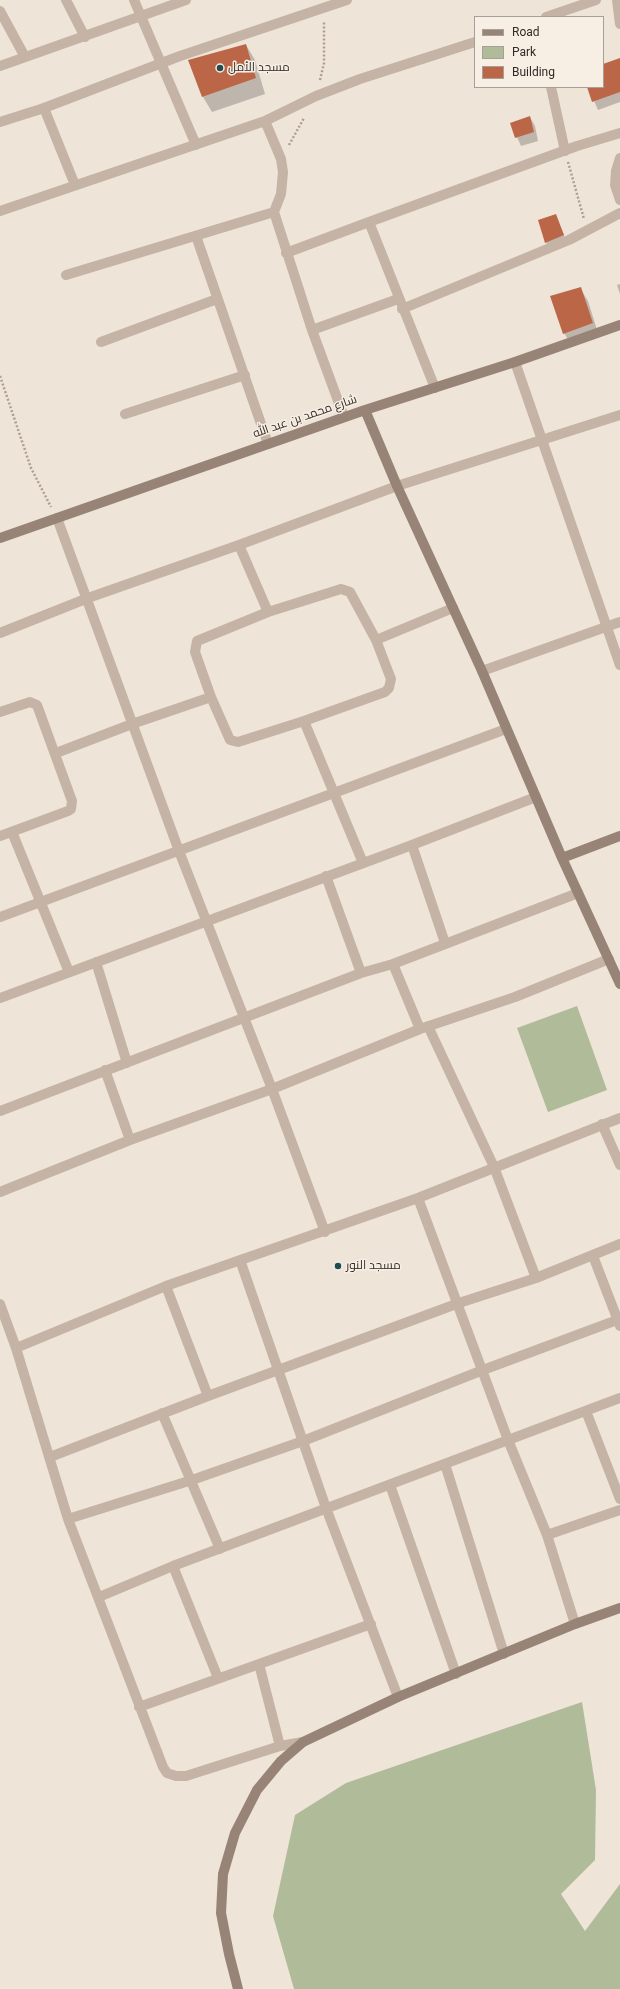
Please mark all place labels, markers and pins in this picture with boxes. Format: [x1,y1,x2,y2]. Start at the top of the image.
place label: مسجد الأمل [228,61,290,75]
marker: مسجد الأمل [215,63,225,73]
place label: مسجد النور [346,1259,401,1273]
marker: مسجد النور [333,1261,343,1271]

